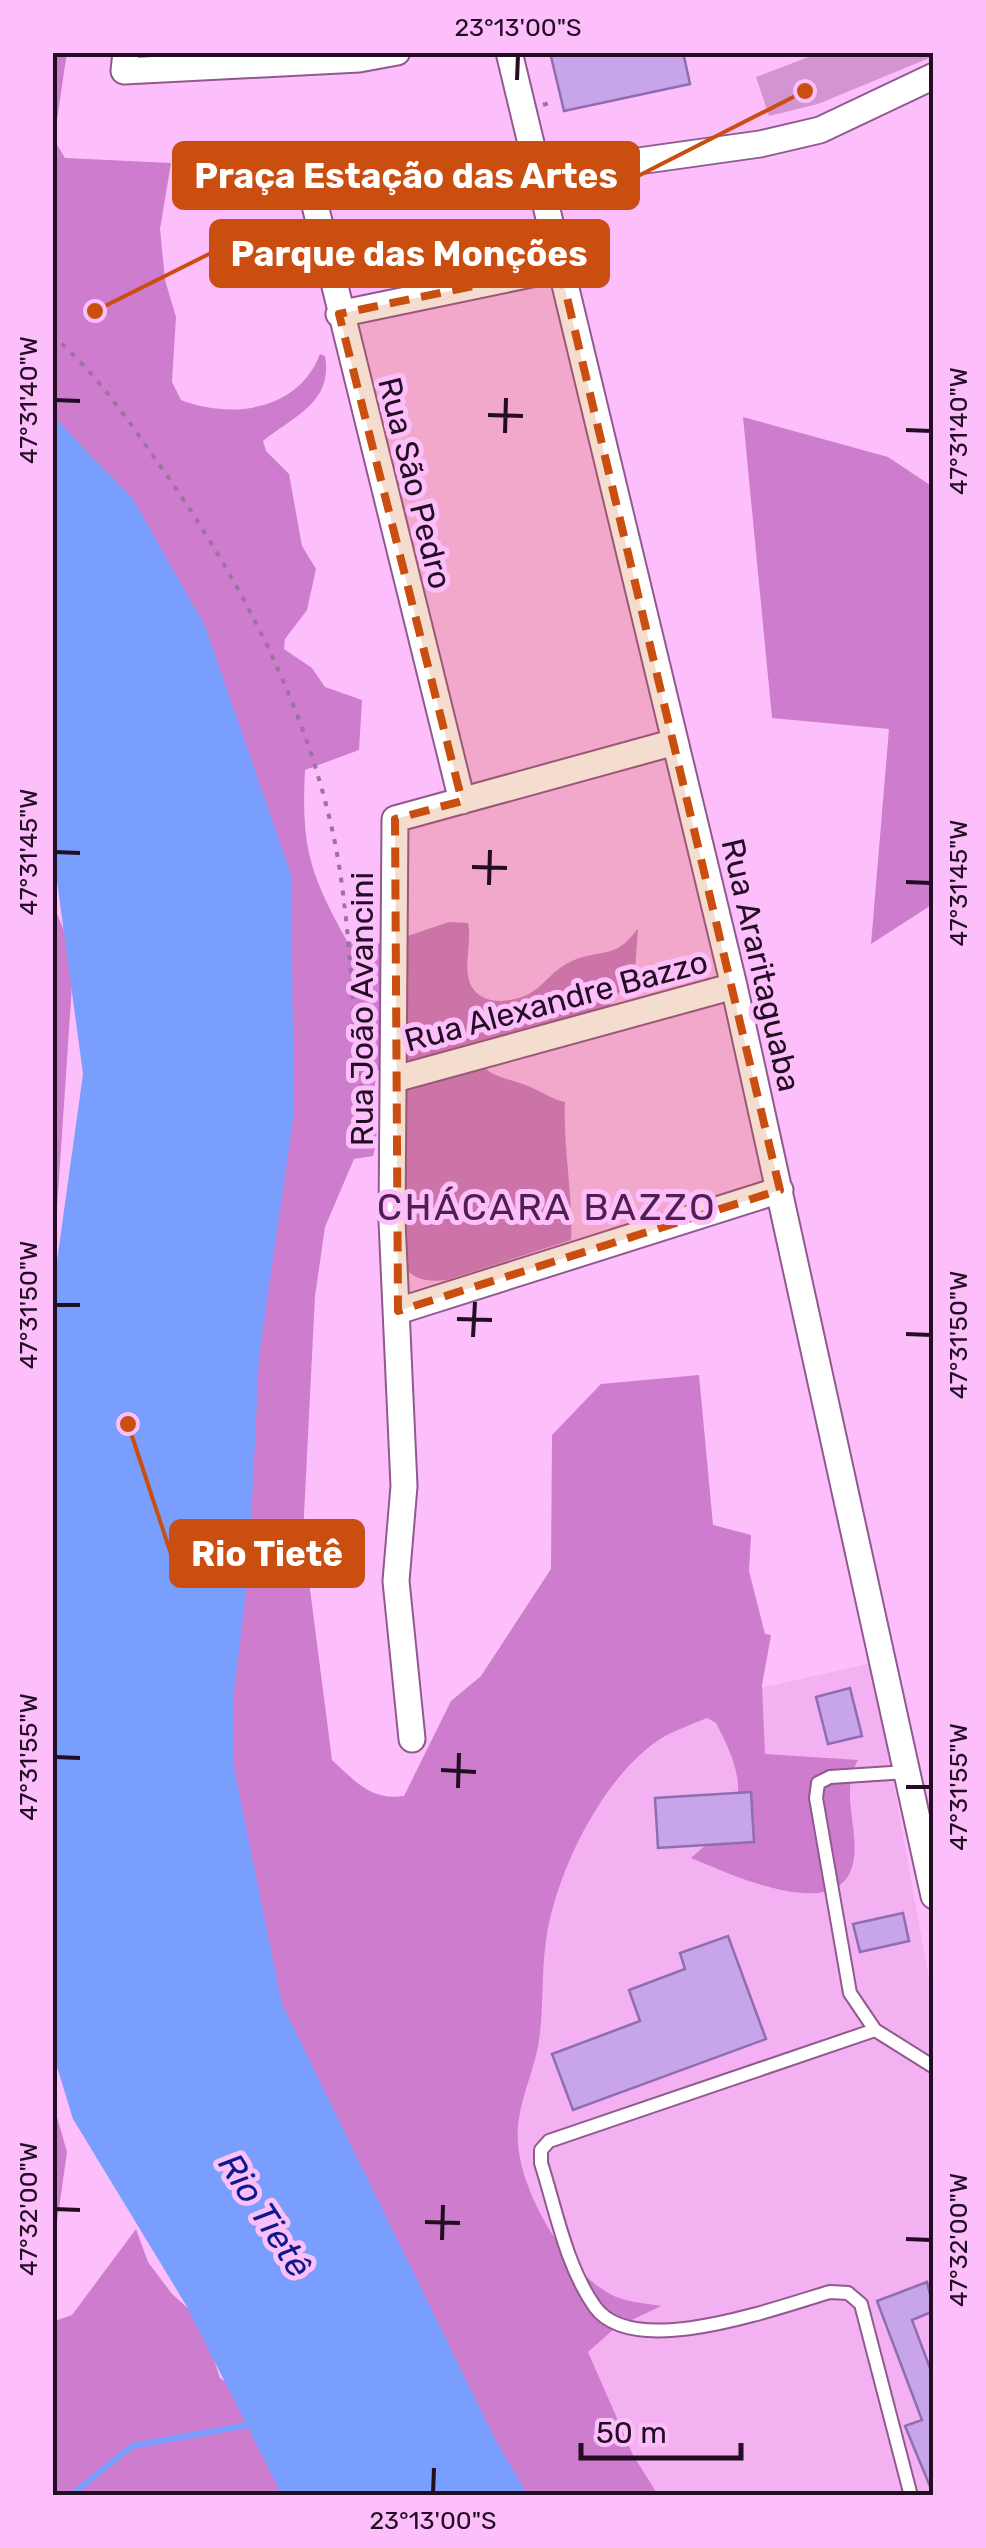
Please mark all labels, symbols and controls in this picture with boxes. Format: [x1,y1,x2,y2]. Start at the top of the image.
text: 23°13'00"S [454,13,582,42]
callout: Praça Estação das Artes [174,143,638,208]
text: Praça Estação das Artes [194,155,618,197]
callout: Parque das Monções [211,221,608,286]
text: Parque das Monções [231,233,588,275]
text: 47°31'40"W [14,336,43,464]
text: 47°31'40"W [944,367,973,495]
street label: Rua São Pedro [370,373,460,593]
text: 47°31'45"W [14,789,43,915]
text: 47°31'45"W [944,820,973,946]
street label: Rua Araritaguaba [713,835,809,1095]
street label: Rua João Avancini [343,872,381,1146]
street label: Rua Alexandre Bazzo [400,942,712,1060]
district label: CHÁCARA BAZZO [377,1184,717,1230]
text: 47°31'50"W [14,1241,43,1369]
text: 47°31'50"W [944,1271,973,1399]
callout: Rio Tietê [171,1521,363,1586]
text: Rio Tietê [191,1533,343,1575]
text: 47°31'55"W [14,1693,43,1821]
text: 47°31'55"W [944,1723,973,1851]
text: 47°32'00"W [14,2142,43,2276]
water label: Rio Tietê [209,2145,321,2285]
text: 47°32'00"W [944,2173,973,2307]
scale bar [581,2398,741,2460]
text: 50 m [596,2415,667,2451]
text: 23°13'00"S [369,2506,497,2535]

